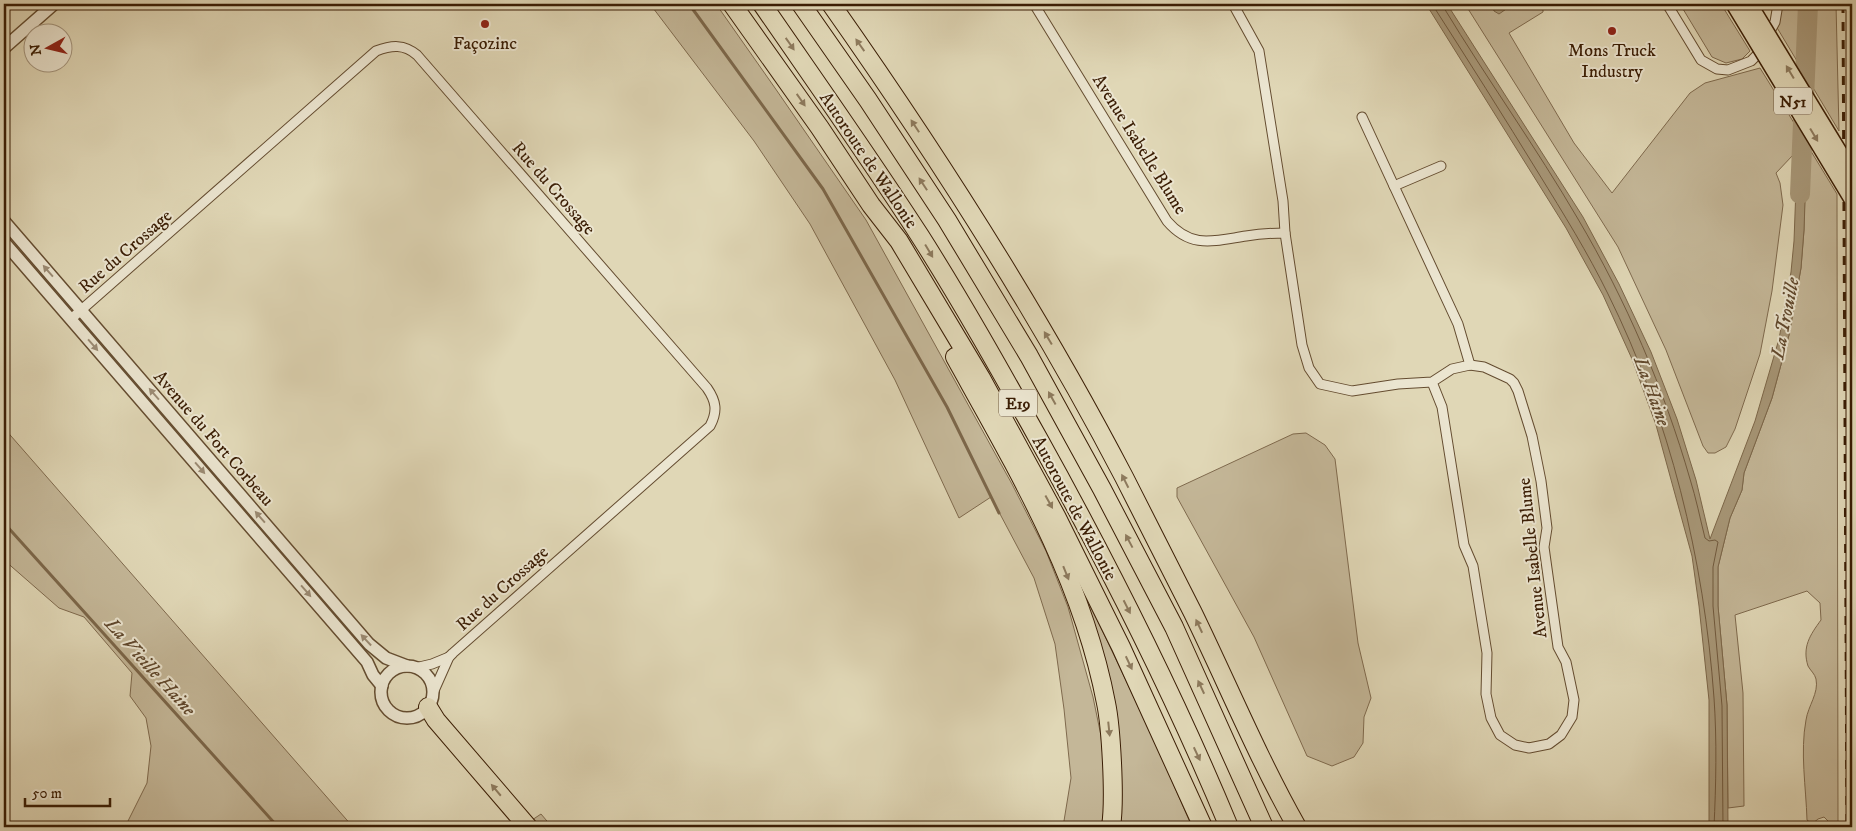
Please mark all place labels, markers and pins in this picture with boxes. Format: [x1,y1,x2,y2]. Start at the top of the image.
marker: Façozinc [479,18,491,30]
marker: Mons Truck Industry [1606,25,1618,37]
place label: Façozinc [453,33,517,55]
place label: Mons Truck Industry [1568,40,1656,83]

